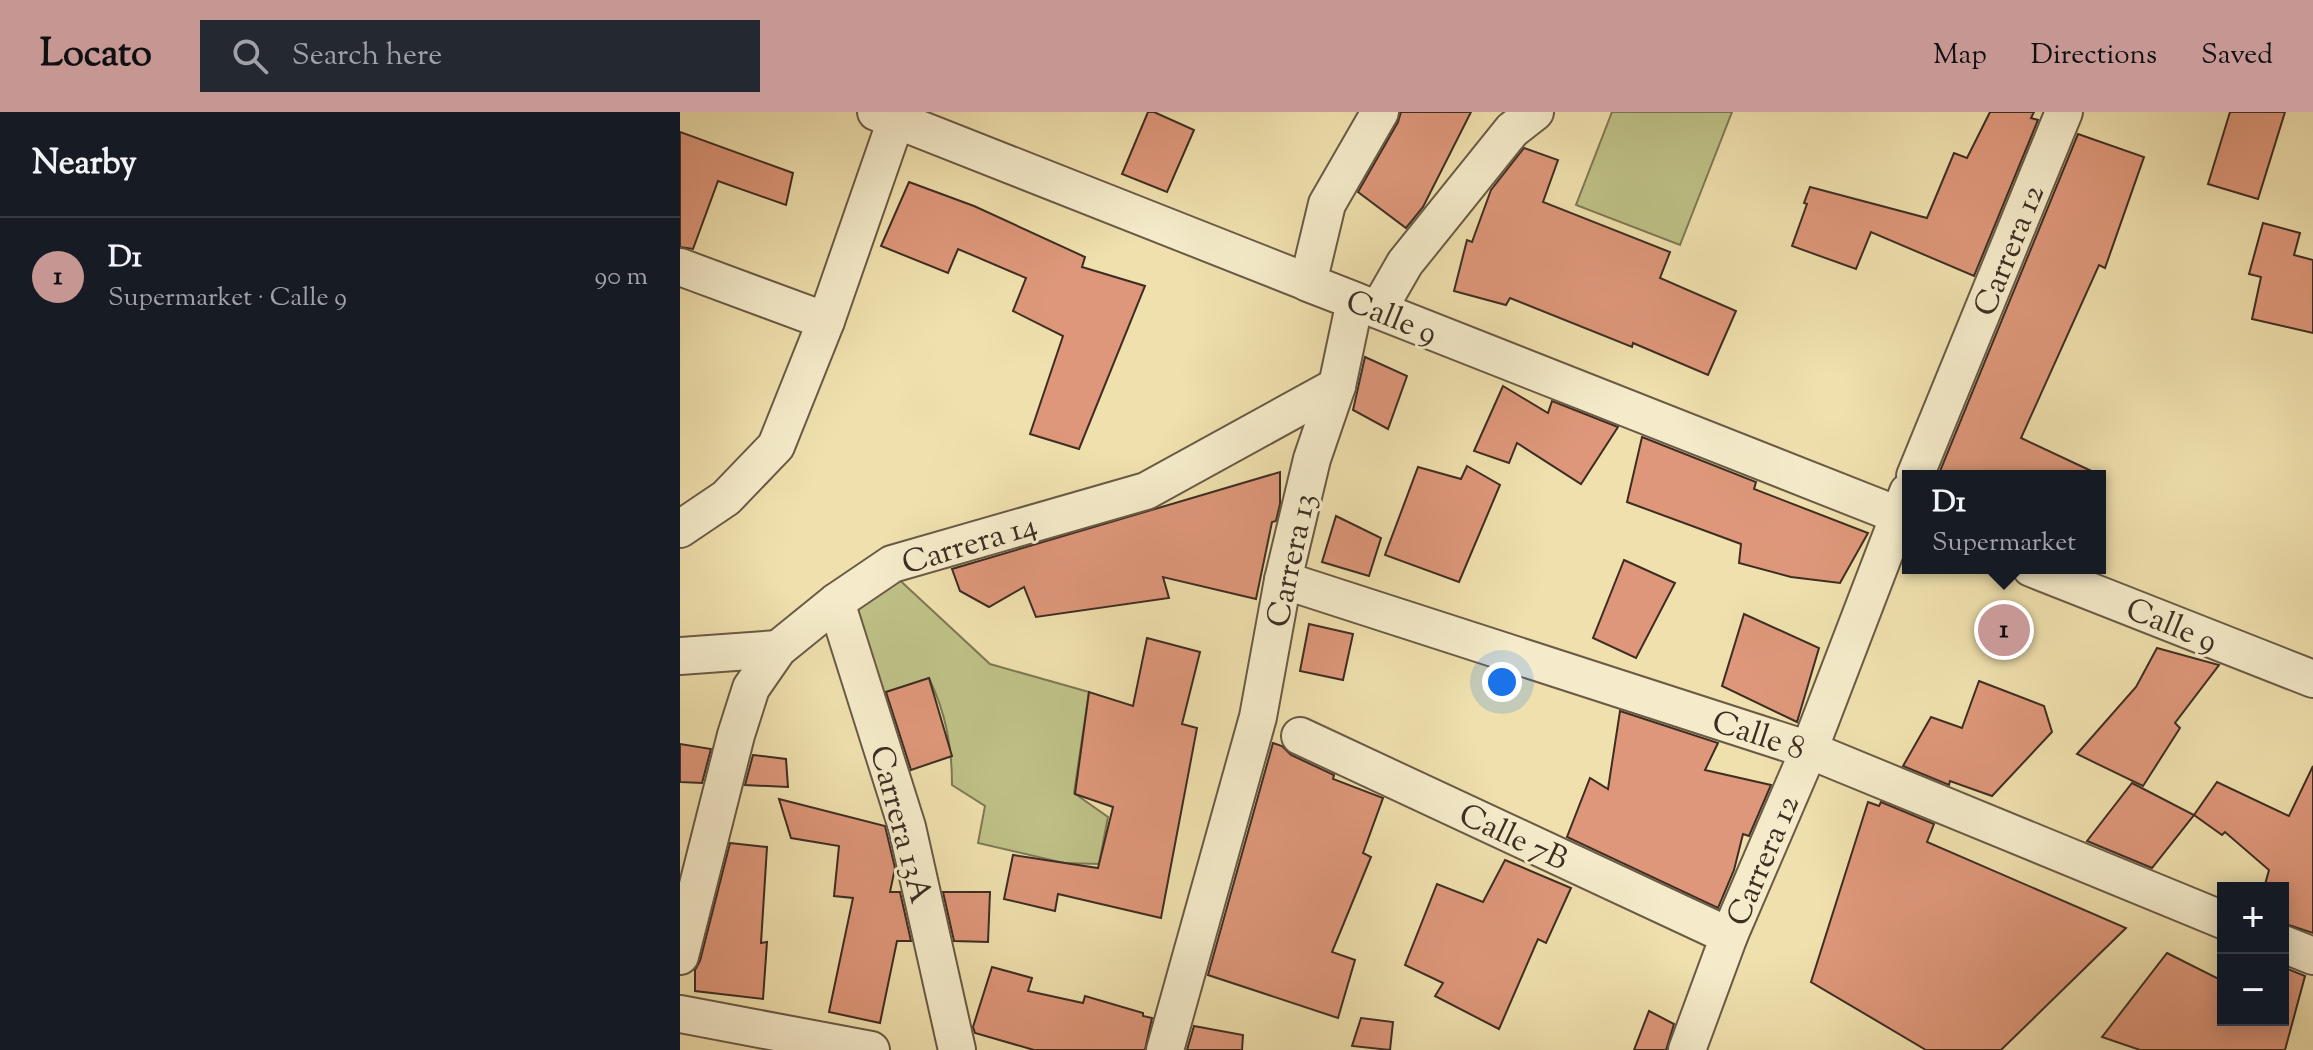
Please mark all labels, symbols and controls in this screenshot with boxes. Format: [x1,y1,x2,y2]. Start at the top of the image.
search box [200,20,760,92]
text: Locato [40,29,152,83]
icon: search [228,34,272,78]
text: Search here [292,35,442,78]
text: Map [1933,36,1987,76]
text: Directions [2031,36,2157,76]
text: Saved [2201,36,2273,76]
text: Nearby [32,140,137,189]
street label: Carrera 12 [1964,179,2058,324]
text: D1 [108,237,142,280]
text: 1 [54,259,62,296]
text: 90 m [595,259,648,296]
text: Supermarket · Calle 9 [108,280,347,317]
street label: Calle 9 [1338,280,1443,358]
popup [1902,470,2106,574]
text: D1 [1932,482,1966,525]
street label: Carrera 13 [1256,489,1330,632]
street label: Carrera 14 [897,504,1043,588]
text: Supermarket [1932,525,2076,562]
street label: Calle 9 [2118,588,2223,666]
pin: 1 [1978,600,2030,660]
your location [1482,662,1522,702]
street label: Calle 8 [1706,700,1811,773]
street label: Carrera 13A [856,741,942,909]
street label: Carrera 12 [1717,789,1813,934]
street label: Calle 7B [1451,793,1575,884]
map controls [2217,882,2289,1026]
button: + [2217,882,2289,954]
button: − [2217,954,2289,1026]

